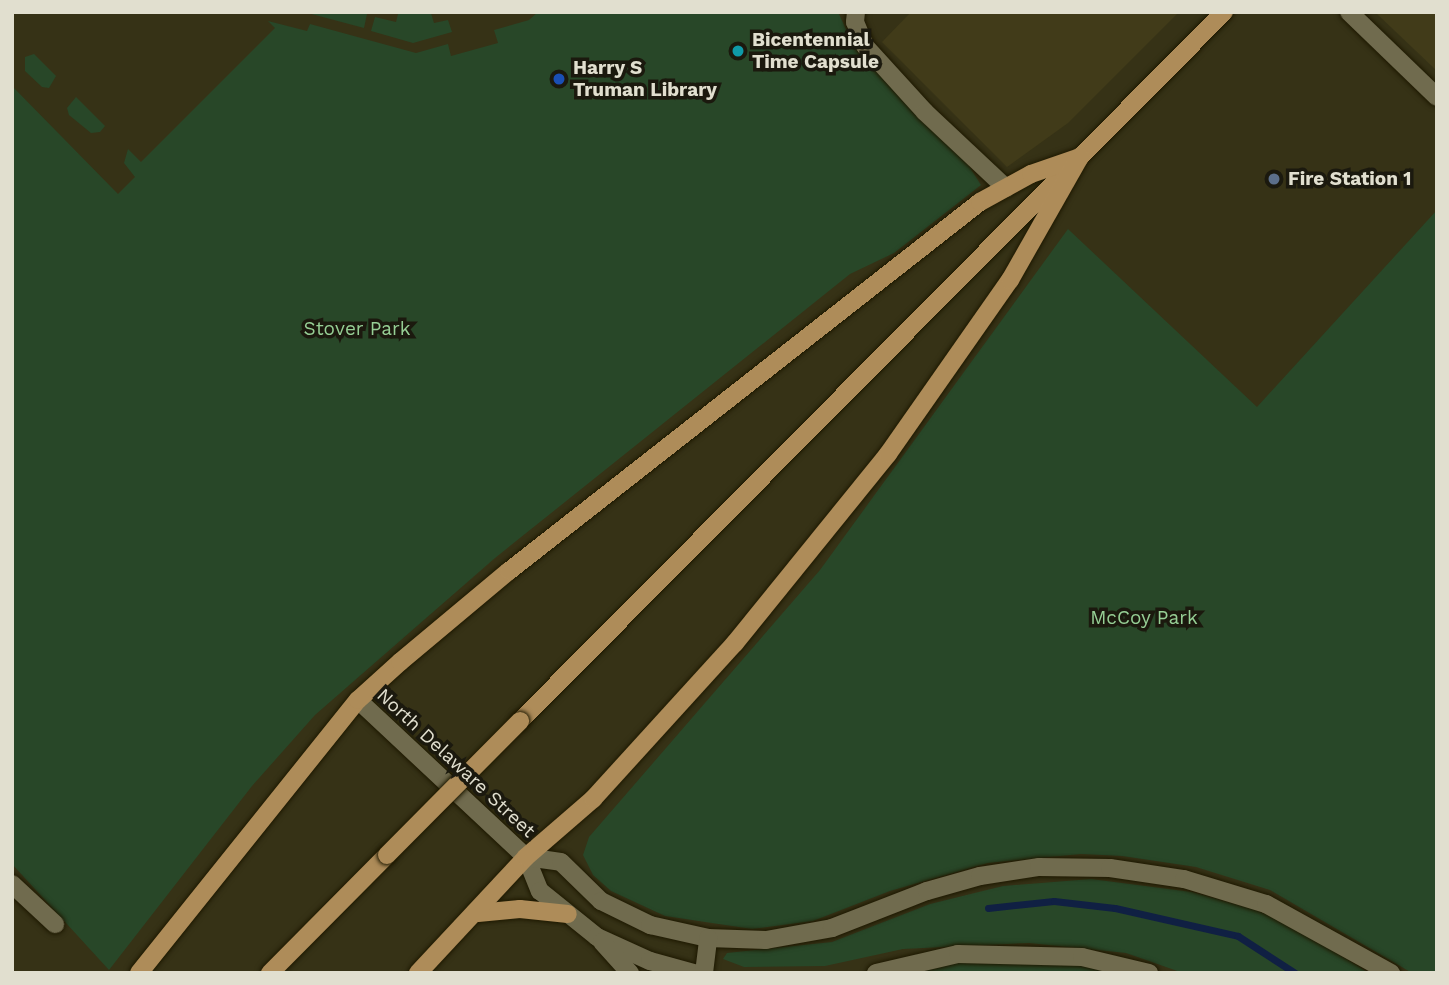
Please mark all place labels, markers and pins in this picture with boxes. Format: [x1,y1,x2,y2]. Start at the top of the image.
place label: Bicentennial Time Capsule [752,29,879,73]
marker: Bicentennial Time Capsule [730,43,746,59]
place label: Harry S Truman Library [573,57,717,101]
marker: Harry S Truman Library [551,71,567,87]
place label: Fire Station 1 [1288,168,1412,190]
marker: Fire Station 1 [1266,171,1282,187]

